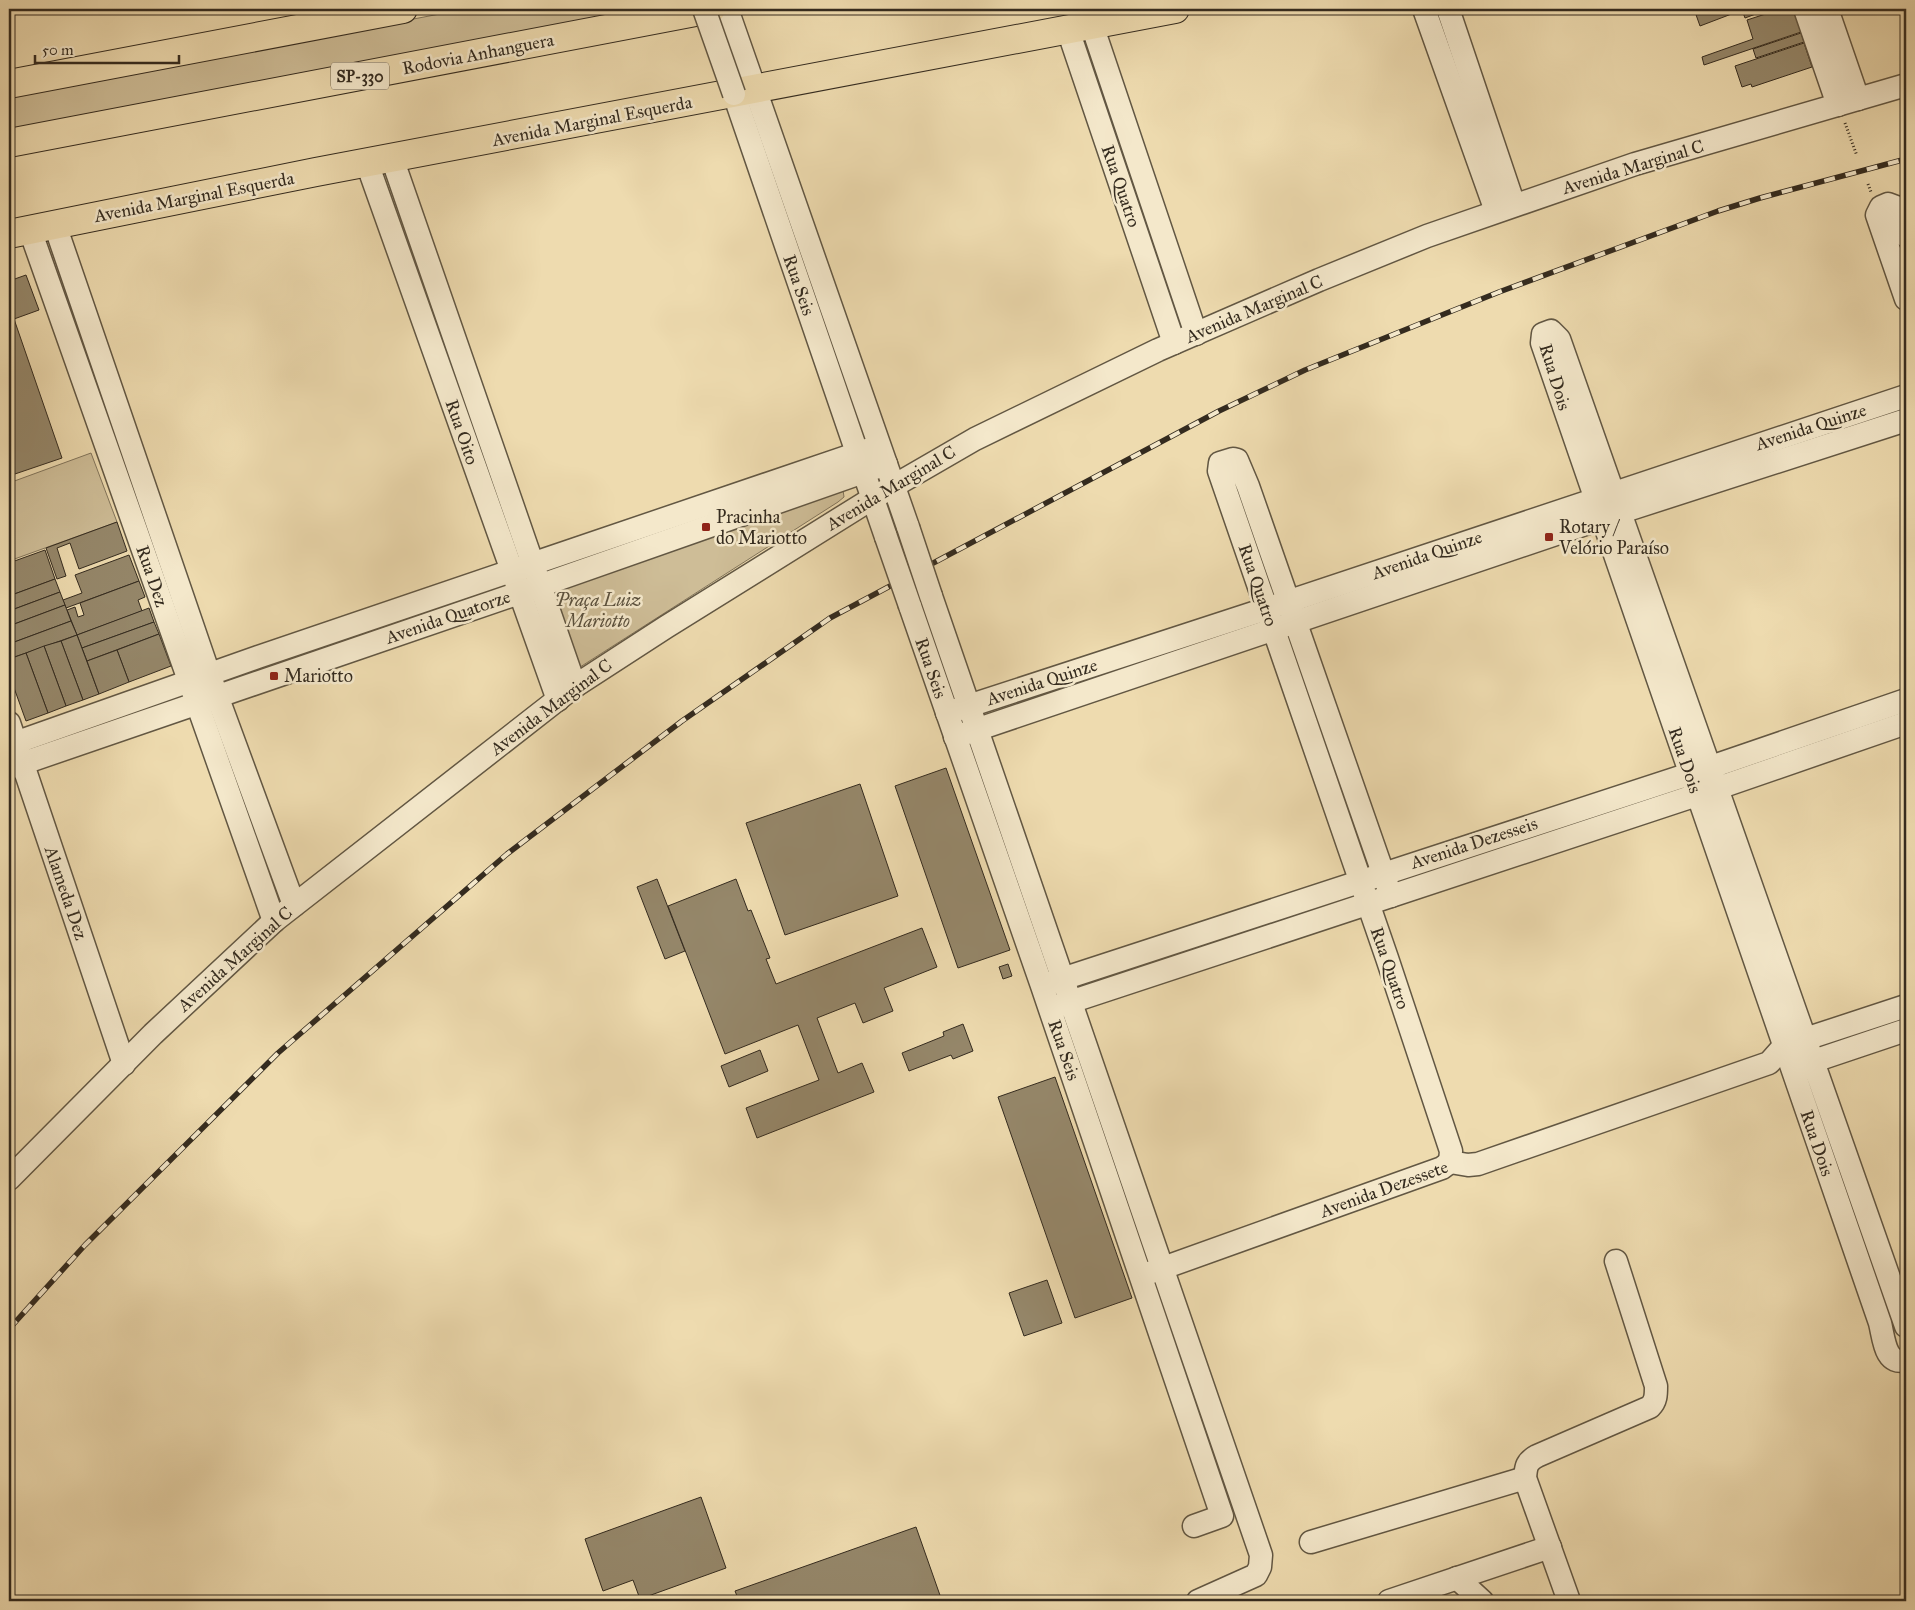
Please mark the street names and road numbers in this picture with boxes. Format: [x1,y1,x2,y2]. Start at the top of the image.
street label: Rodovia Anhanguera [400,28,556,80]
road number: SP-330 [331,62,389,90]
street label: Avenida Marginal Esquerda [489,91,694,152]
street label: Avenida Marginal C [1559,135,1707,200]
street label: Rua Quatro [1097,142,1145,230]
street label: Avenida Marginal Esquerda [91,167,296,228]
street label: Rua Seis [778,252,820,318]
street label: Avenida Marginal C [1181,270,1326,349]
street label: Rua Dois [1534,341,1576,413]
street label: Rua Oito [441,396,483,468]
street label: Avenida Quinze [1752,399,1869,456]
street label: Avenida Marginal C [821,441,960,537]
street label: Avenida Quinze [1368,526,1485,584]
street label: Rua Quatro [1234,541,1282,629]
street label: Rua Dez [131,542,173,610]
street label: Avenida Quatorze [382,585,513,649]
street label: Rua Seis [910,635,952,701]
street label: Avenida Marginal C [485,654,617,761]
street label: Avenida Quinze [983,654,1100,711]
street label: Rua Dois [1663,724,1707,796]
street label: Avenida Dezesseis [1407,812,1540,874]
street label: Alameda Dez [39,842,92,943]
street label: Avenida Marginal C [172,902,298,1018]
street label: Rua Quatro [1366,924,1414,1012]
street label: Rua Seis [1043,1017,1085,1083]
street label: Rua Dois [1795,1107,1839,1179]
street label: Avenida Dezessete [1316,1156,1451,1223]

